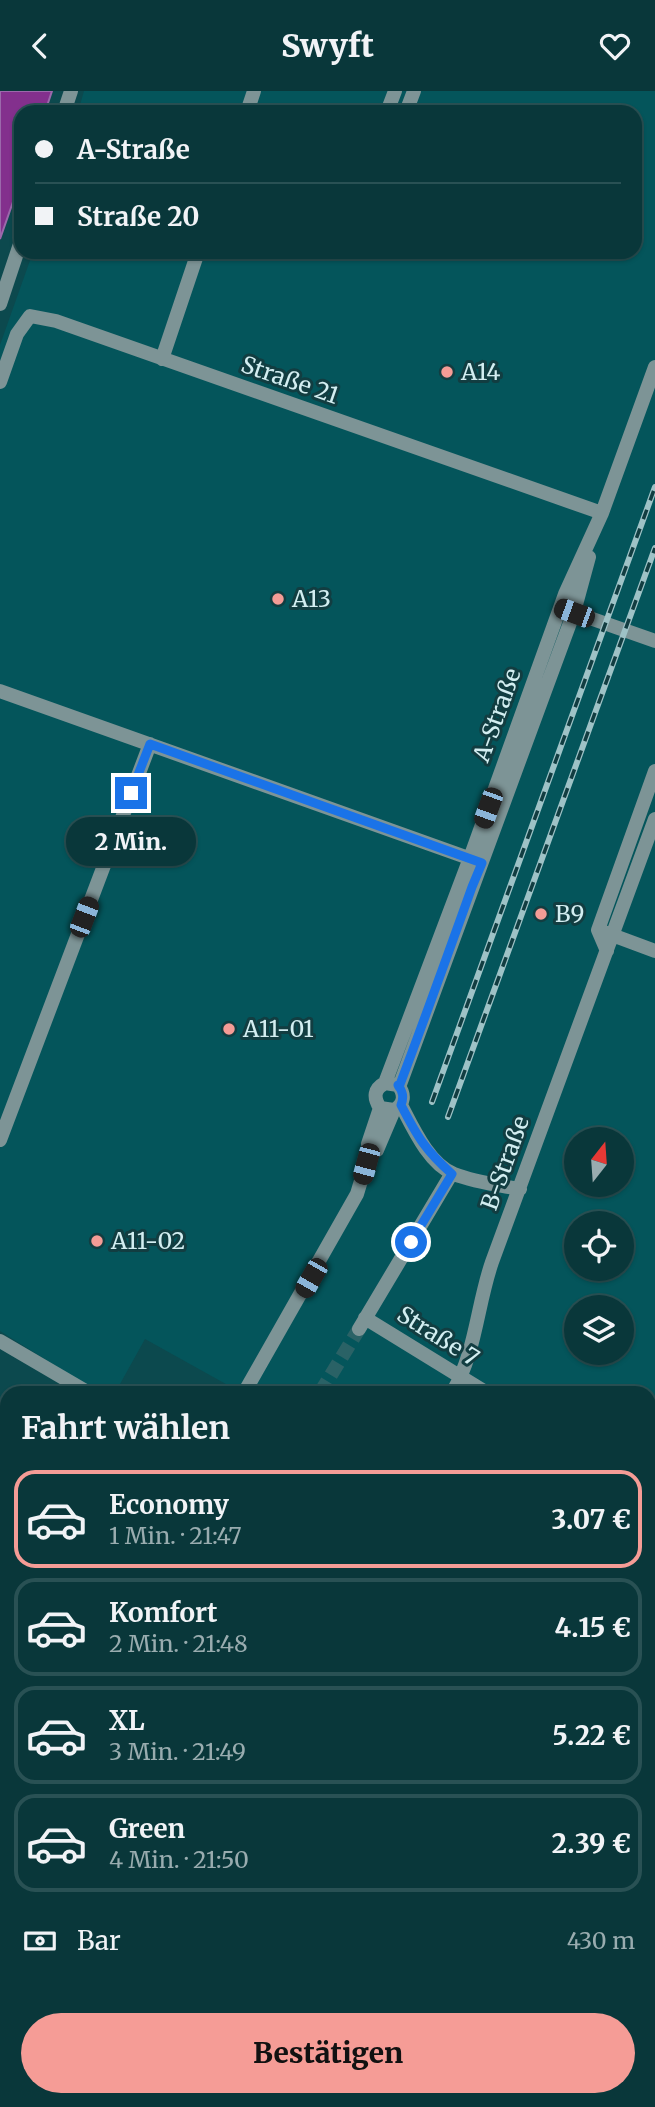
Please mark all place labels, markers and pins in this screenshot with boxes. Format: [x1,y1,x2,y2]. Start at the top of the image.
place label: A14 [460,357,500,386]
marker: A14 [439,364,455,380]
place label: A13 [291,584,331,613]
marker: A13 [270,591,286,607]
place label: B9 [555,899,584,928]
marker: B9 [533,906,549,922]
place label: A11-01 [242,1014,314,1043]
marker: A11-01 [221,1021,237,1037]
place label: A11-02 [110,1226,185,1255]
marker: A11-02 [89,1233,105,1249]

